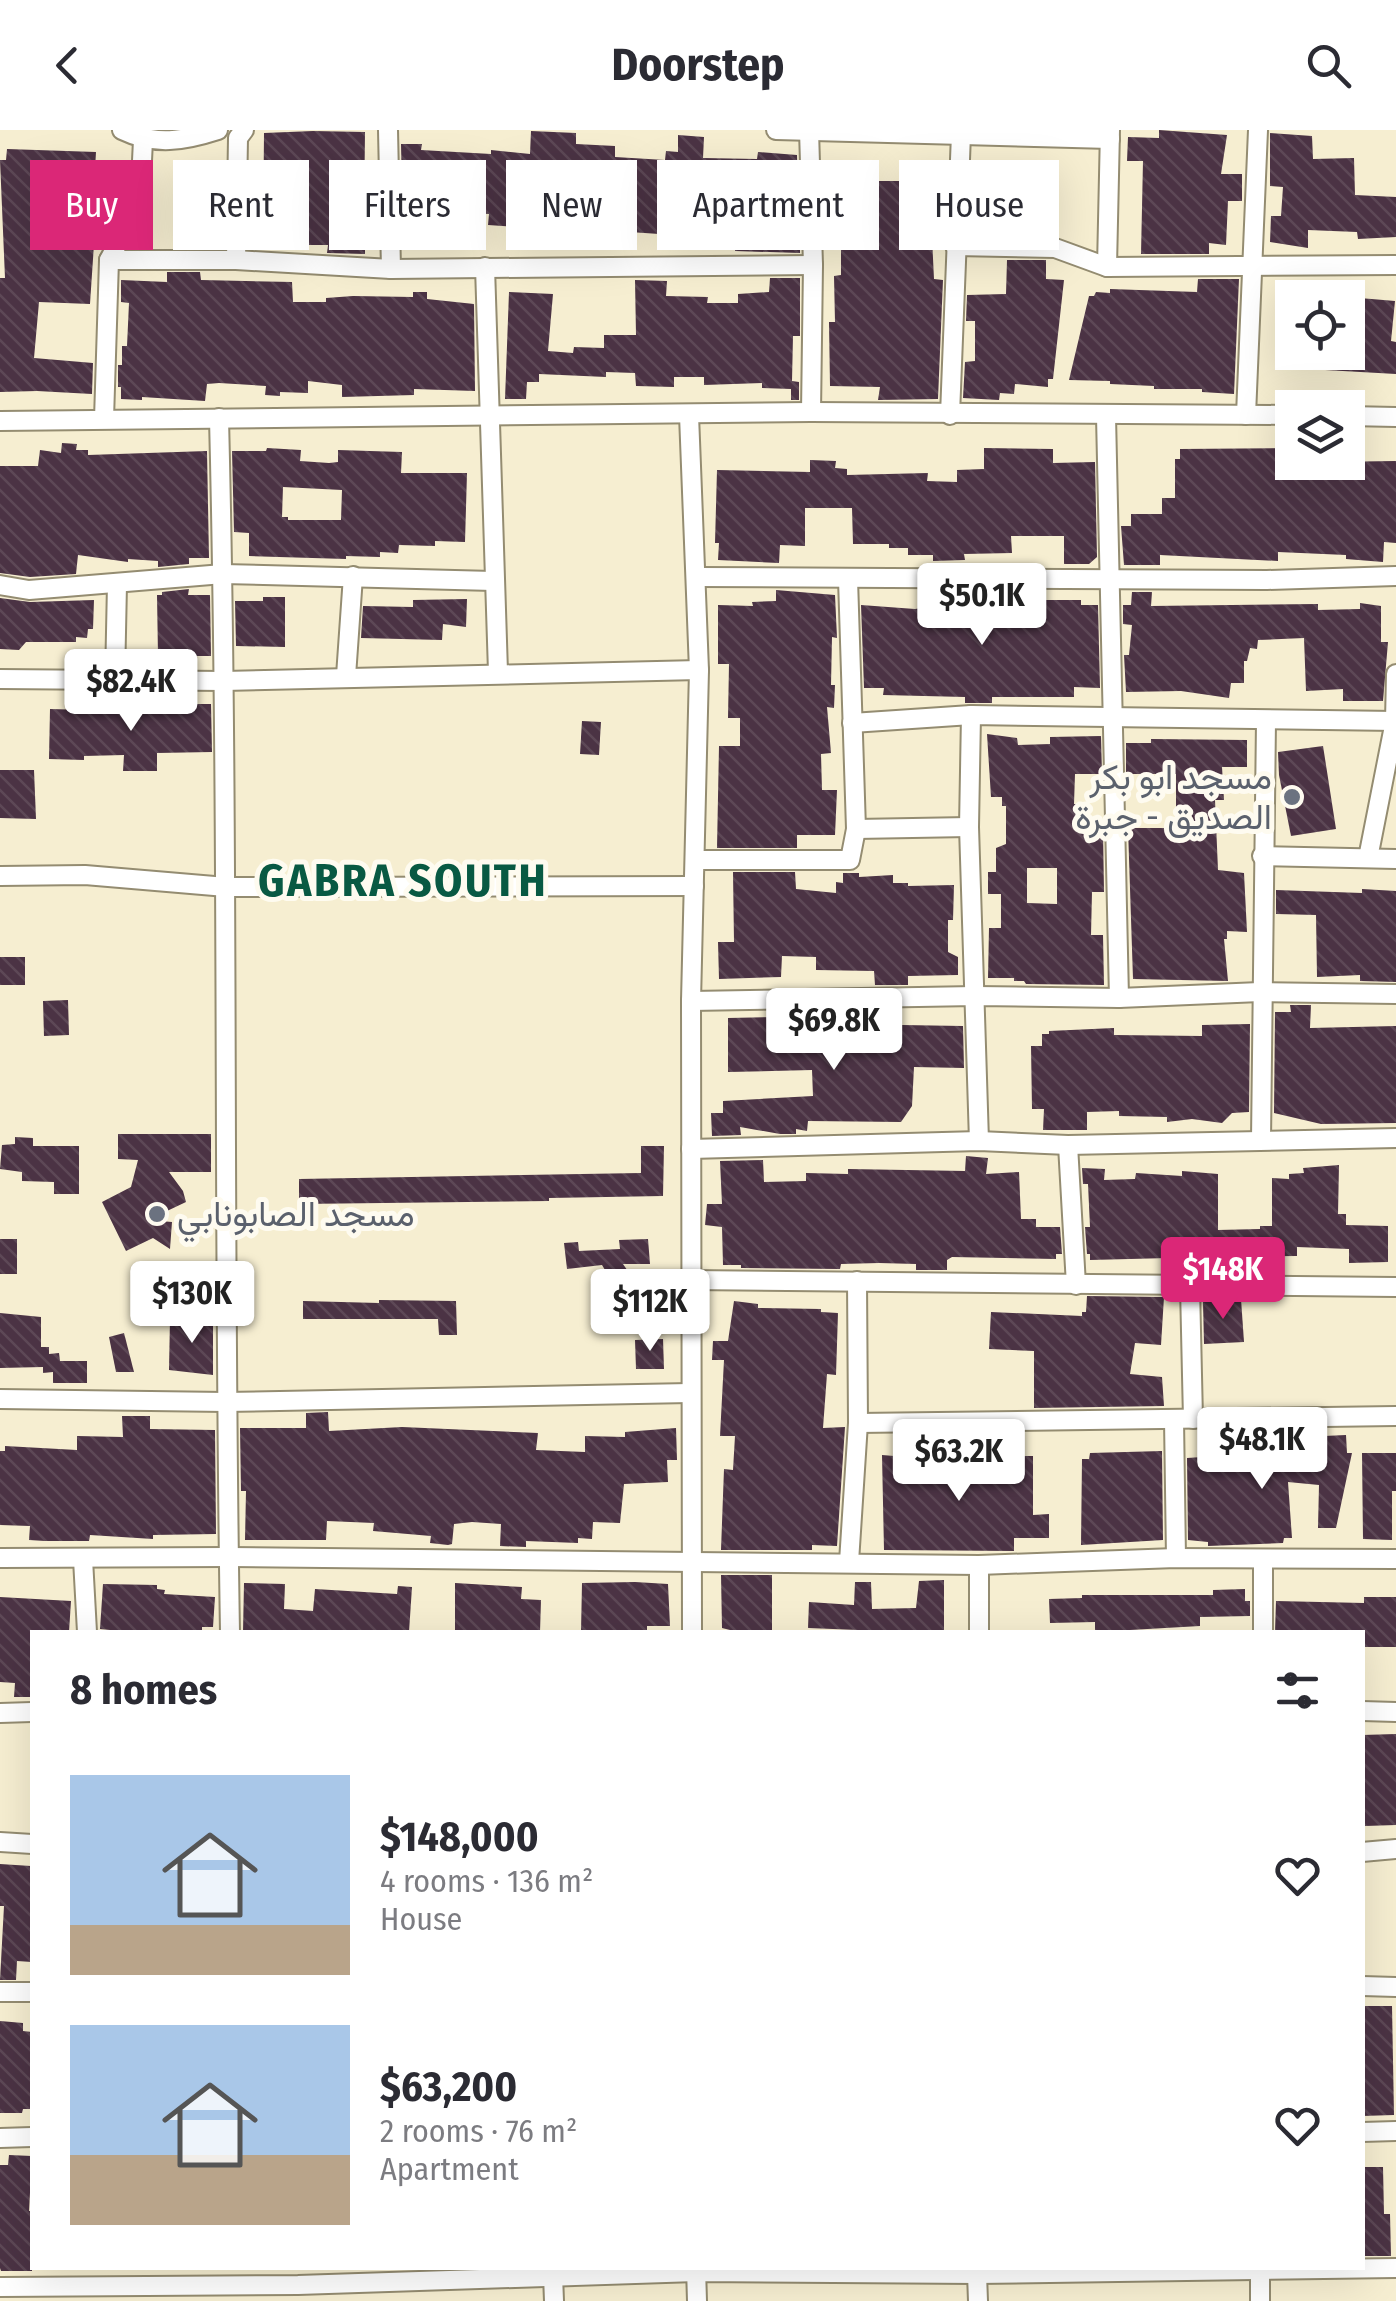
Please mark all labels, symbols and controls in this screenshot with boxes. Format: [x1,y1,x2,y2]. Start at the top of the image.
icon: back [40,38,95,93]
text: Doorstep [612,38,784,92]
icon: search [1301,38,1356,93]
chip: Buy [30,160,153,250]
chip: Rent [173,160,309,250]
chip: Filters [329,160,486,250]
chip: New [506,160,637,250]
chip: Apartment [657,160,879,250]
chip: House [899,160,1059,250]
map controls [1275,280,1365,480]
button: locate [1275,280,1365,370]
button: layers [1275,390,1365,480]
pin: $50.1K [901,563,1063,648]
text: $50.1K [939,576,1025,614]
pin: $82.4K [50,649,212,734]
text: $82.4K [86,662,176,700]
place label: مسجد ابو بكر الصديق - جبرة [1075,756,1272,839]
marker: مسجد ابو بكر الصديق - جبرة [1281,786,1303,808]
district label: GABRA SOUTH [258,854,548,908]
pin: $69.8K [753,988,915,1073]
text: $69.8K [788,1001,880,1039]
place label: مسجد الصابونابي [177,1193,415,1243]
marker: مسجد الصابونابي [146,1203,168,1225]
pin: $148K [1153,1237,1293,1322]
text: $148K [1183,1250,1263,1288]
pin: $130K [122,1261,262,1346]
pin: $112K [580,1269,720,1354]
text: $130K [152,1274,232,1312]
text: $112K [613,1282,687,1320]
pin: $48.1K [1181,1407,1343,1492]
pin: $63.2K [878,1419,1040,1504]
text: $48.1K [1219,1420,1305,1458]
text: $63.2K [915,1432,1003,1470]
icon: filters [1270,1663,1325,1718]
text: 8 homes [70,1665,217,1715]
text: $148,000 [380,1812,539,1862]
icon: home [150,1815,270,1935]
icon: heart [1270,1848,1325,1903]
text: 4 rooms · 136 m² [380,1862,593,1900]
text: House [380,1900,462,1938]
text: $63,200 [380,2062,517,2112]
icon: home [150,2065,270,2185]
icon: heart [1270,2098,1325,2153]
text: 2 rooms · 76 m² [380,2112,577,2150]
text: Apartment [380,2150,519,2188]

